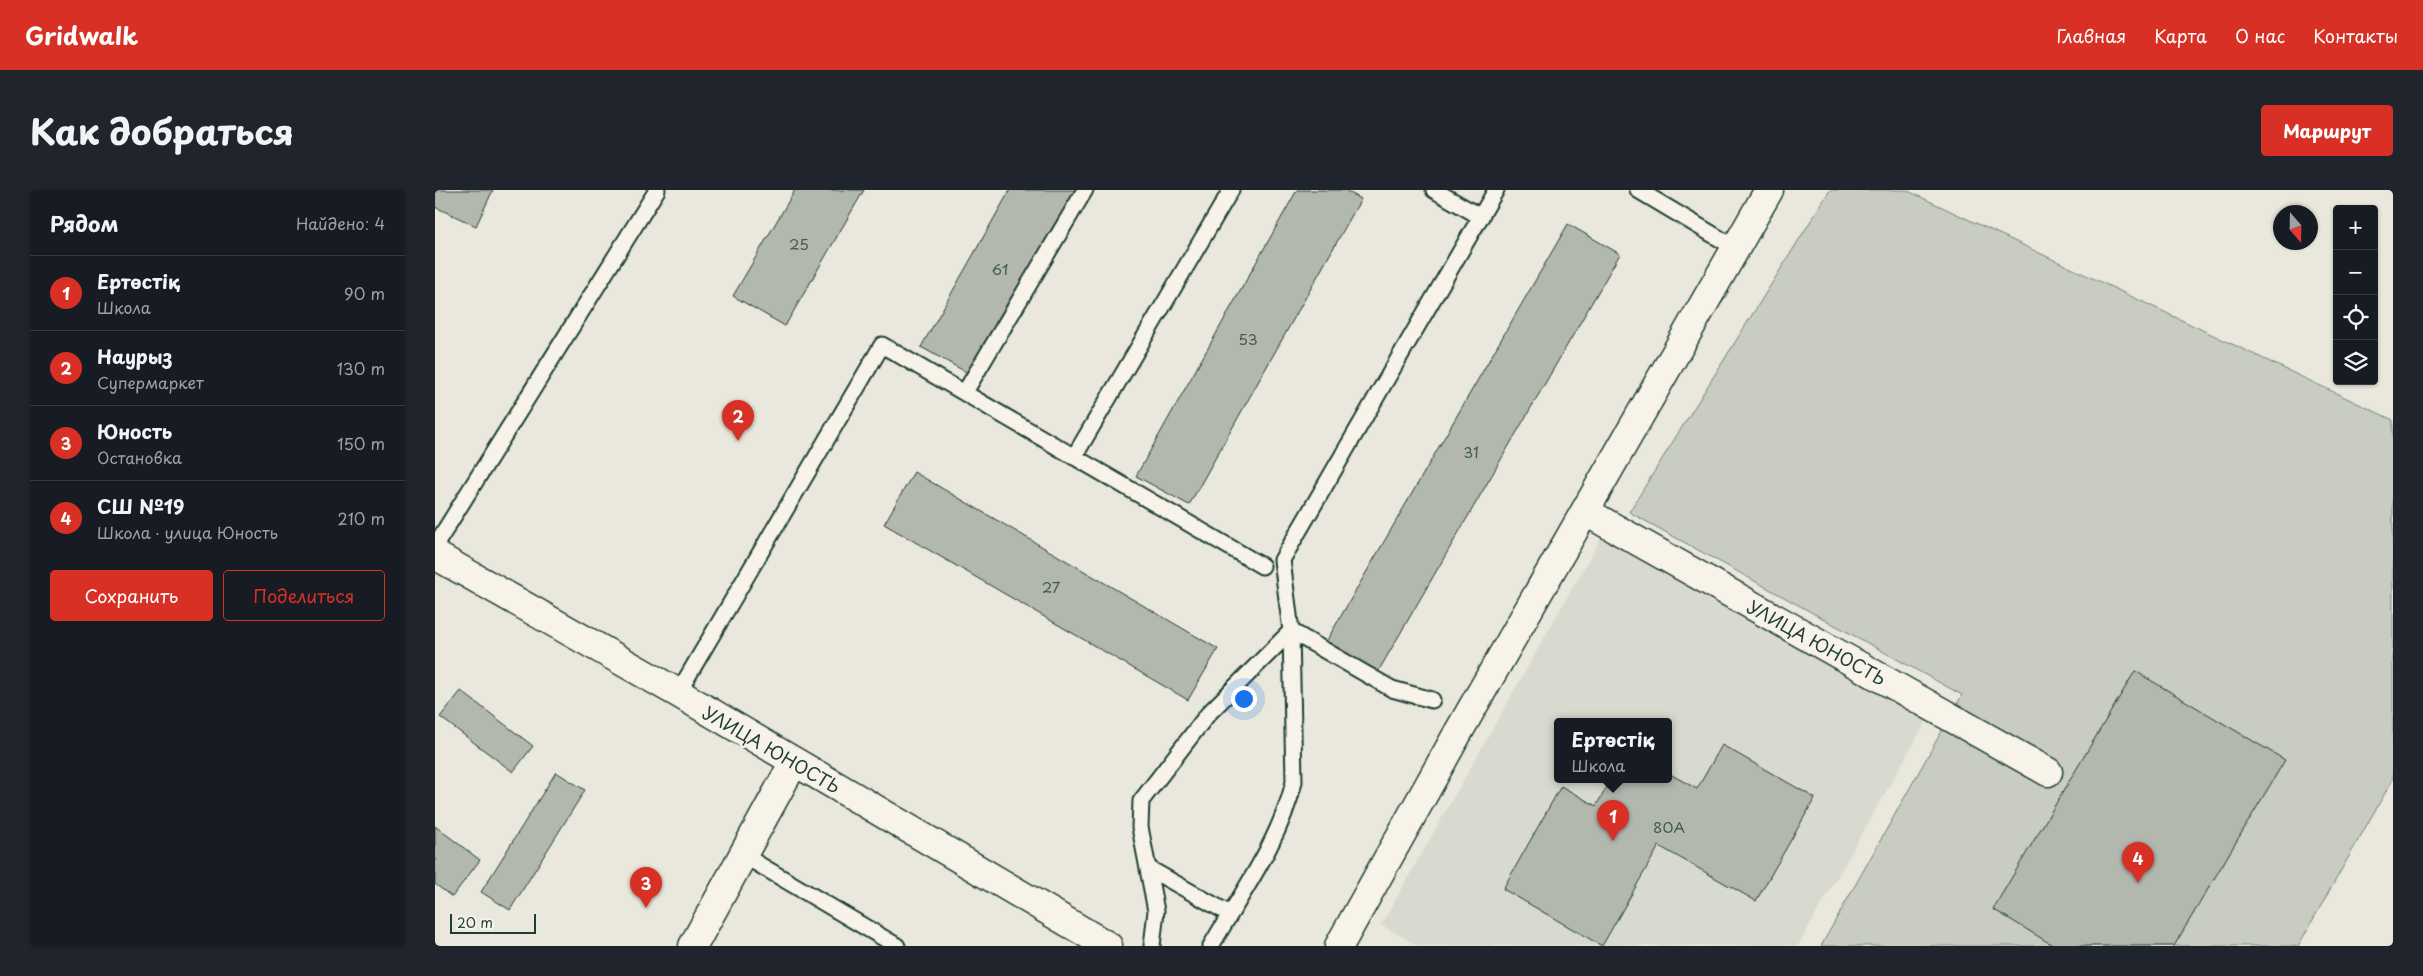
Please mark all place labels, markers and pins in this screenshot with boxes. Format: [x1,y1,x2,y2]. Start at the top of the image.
pin: 2 [722,400,754,441]
pin: 1 [1597,800,1629,841]
pin: 4 [2122,842,2154,883]
pin: 3 [630,867,662,908]

